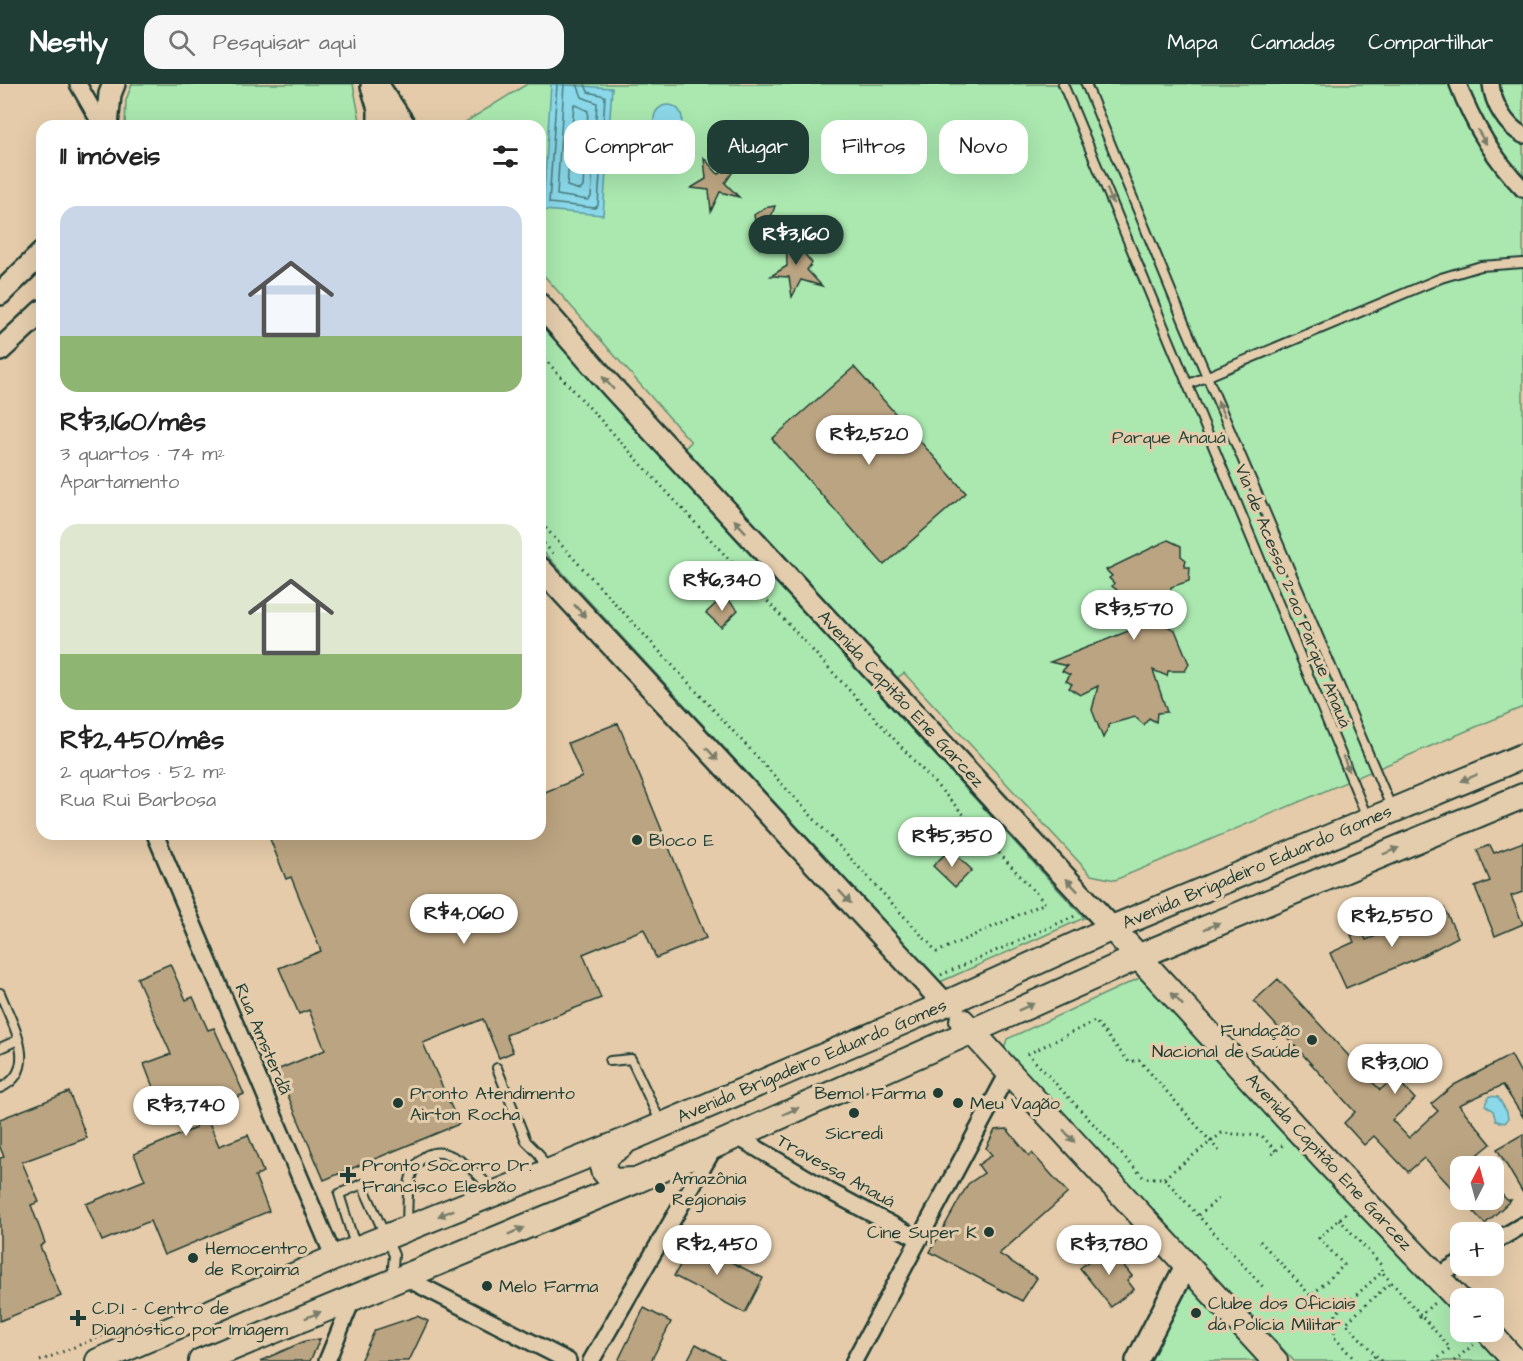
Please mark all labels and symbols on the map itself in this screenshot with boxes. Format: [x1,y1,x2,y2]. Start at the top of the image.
one-way arrow [1477,129,1488,145]
one-way arrow [1106,187,1115,205]
pin: R$3,160 [741,215,851,266]
one-way arrow [601,375,615,390]
one-way arrow [1216,400,1225,418]
pin: R$2,520 [814,415,924,466]
park label: Parque Anauá [1112,425,1226,450]
street label: Via de Acesso 2 ao Parque Anauá [1228,460,1358,732]
one-way arrow [734,519,747,534]
pin: R$6,340 [667,561,777,612]
pin: R$3,570 [1079,590,1189,641]
one-way arrow [573,603,586,618]
street label: Avenida Capitão Ene Garcez [812,605,990,793]
one-way arrow [705,747,719,761]
one-way arrow [1342,755,1351,773]
one-way arrow [1460,774,1478,783]
street label: Avenida Brigadeiro Eduardo Gomes [1118,799,1396,936]
pin: R$5,350 [897,817,1007,868]
place label: Bloco E [649,828,714,853]
marker: Bloco E [630,833,644,847]
one-way arrow [1383,846,1401,856]
one-way arrow [1065,877,1079,892]
one-way arrow [837,890,851,904]
pin: R$4,060 [409,894,519,945]
pin: R$2,550 [1337,897,1447,948]
one-way arrow [1203,921,1221,931]
street label: Rua Amsterdã [228,980,298,1098]
one-way arrow [1170,991,1184,1006]
street label: Avenida Brigadeiro Eduardo Gomes [673,993,951,1130]
one-way arrow [1018,1002,1036,1012]
place label: Fundação Nacional de Saúde [1152,1018,1300,1064]
marker: Fundação Nacional de Saúde [1305,1033,1319,1047]
pin: R$3,010 [1340,1044,1450,1095]
street label: Avenida Capitão Ene Garcez [1240,1068,1418,1256]
place label: Pronto Atendimento Airton Rocha [410,1081,575,1127]
place label: Bemol Farma [815,1081,926,1106]
pin: R$3,740 [131,1086,241,1137]
marker: Bemol Farma [931,1086,945,1100]
place label: Meu Vagão [970,1091,1060,1117]
marker: Pronto Atendimento Airton Rocha [391,1096,405,1110]
marker: Meu Vagão [951,1096,965,1110]
marker: Sicredi [847,1106,861,1120]
one-way arrow [783,1107,800,1116]
place label: Sicredi [825,1121,883,1146]
street label: Travessa Anauá [772,1128,900,1214]
one-way arrow [1062,1129,1076,1144]
place label: Pronto Socorro Dr. Francisco Elesbão [362,1153,532,1199]
north arrow [1450,1156,1504,1210]
marker: Pronto Socorro Dr. Francisco Elesbão [339,1166,357,1184]
place label: Amazônia Regionais [672,1166,747,1213]
marker: Amazônia Regionais [653,1181,667,1195]
one-way arrow [436,1208,454,1218]
place label: Cine Super K [867,1220,977,1245]
one-way arrow [507,1225,525,1235]
pin: R$2,450 [662,1225,772,1276]
marker: Cine Super K [982,1225,996,1239]
pin: R$3,780 [1054,1225,1164,1276]
place label: Hemocentro de Roraima [205,1236,307,1282]
marker: Hemocentro de Roraima [186,1251,200,1265]
place label: Melo Farma [499,1274,599,1299]
marker: Melo Farma [480,1279,494,1293]
place label: Clube dos Oficiais da Polícia Militar [1208,1291,1356,1337]
place label: C.D.I - Centro de Diagnóstico por Imagem [92,1296,288,1343]
marker: Clube dos Oficiais da Polícia Militar [1189,1306,1203,1320]
marker: C.D.I - Centro de Diagnóstico por Imagem [69,1309,87,1327]
one-way arrow [304,1310,322,1319]

